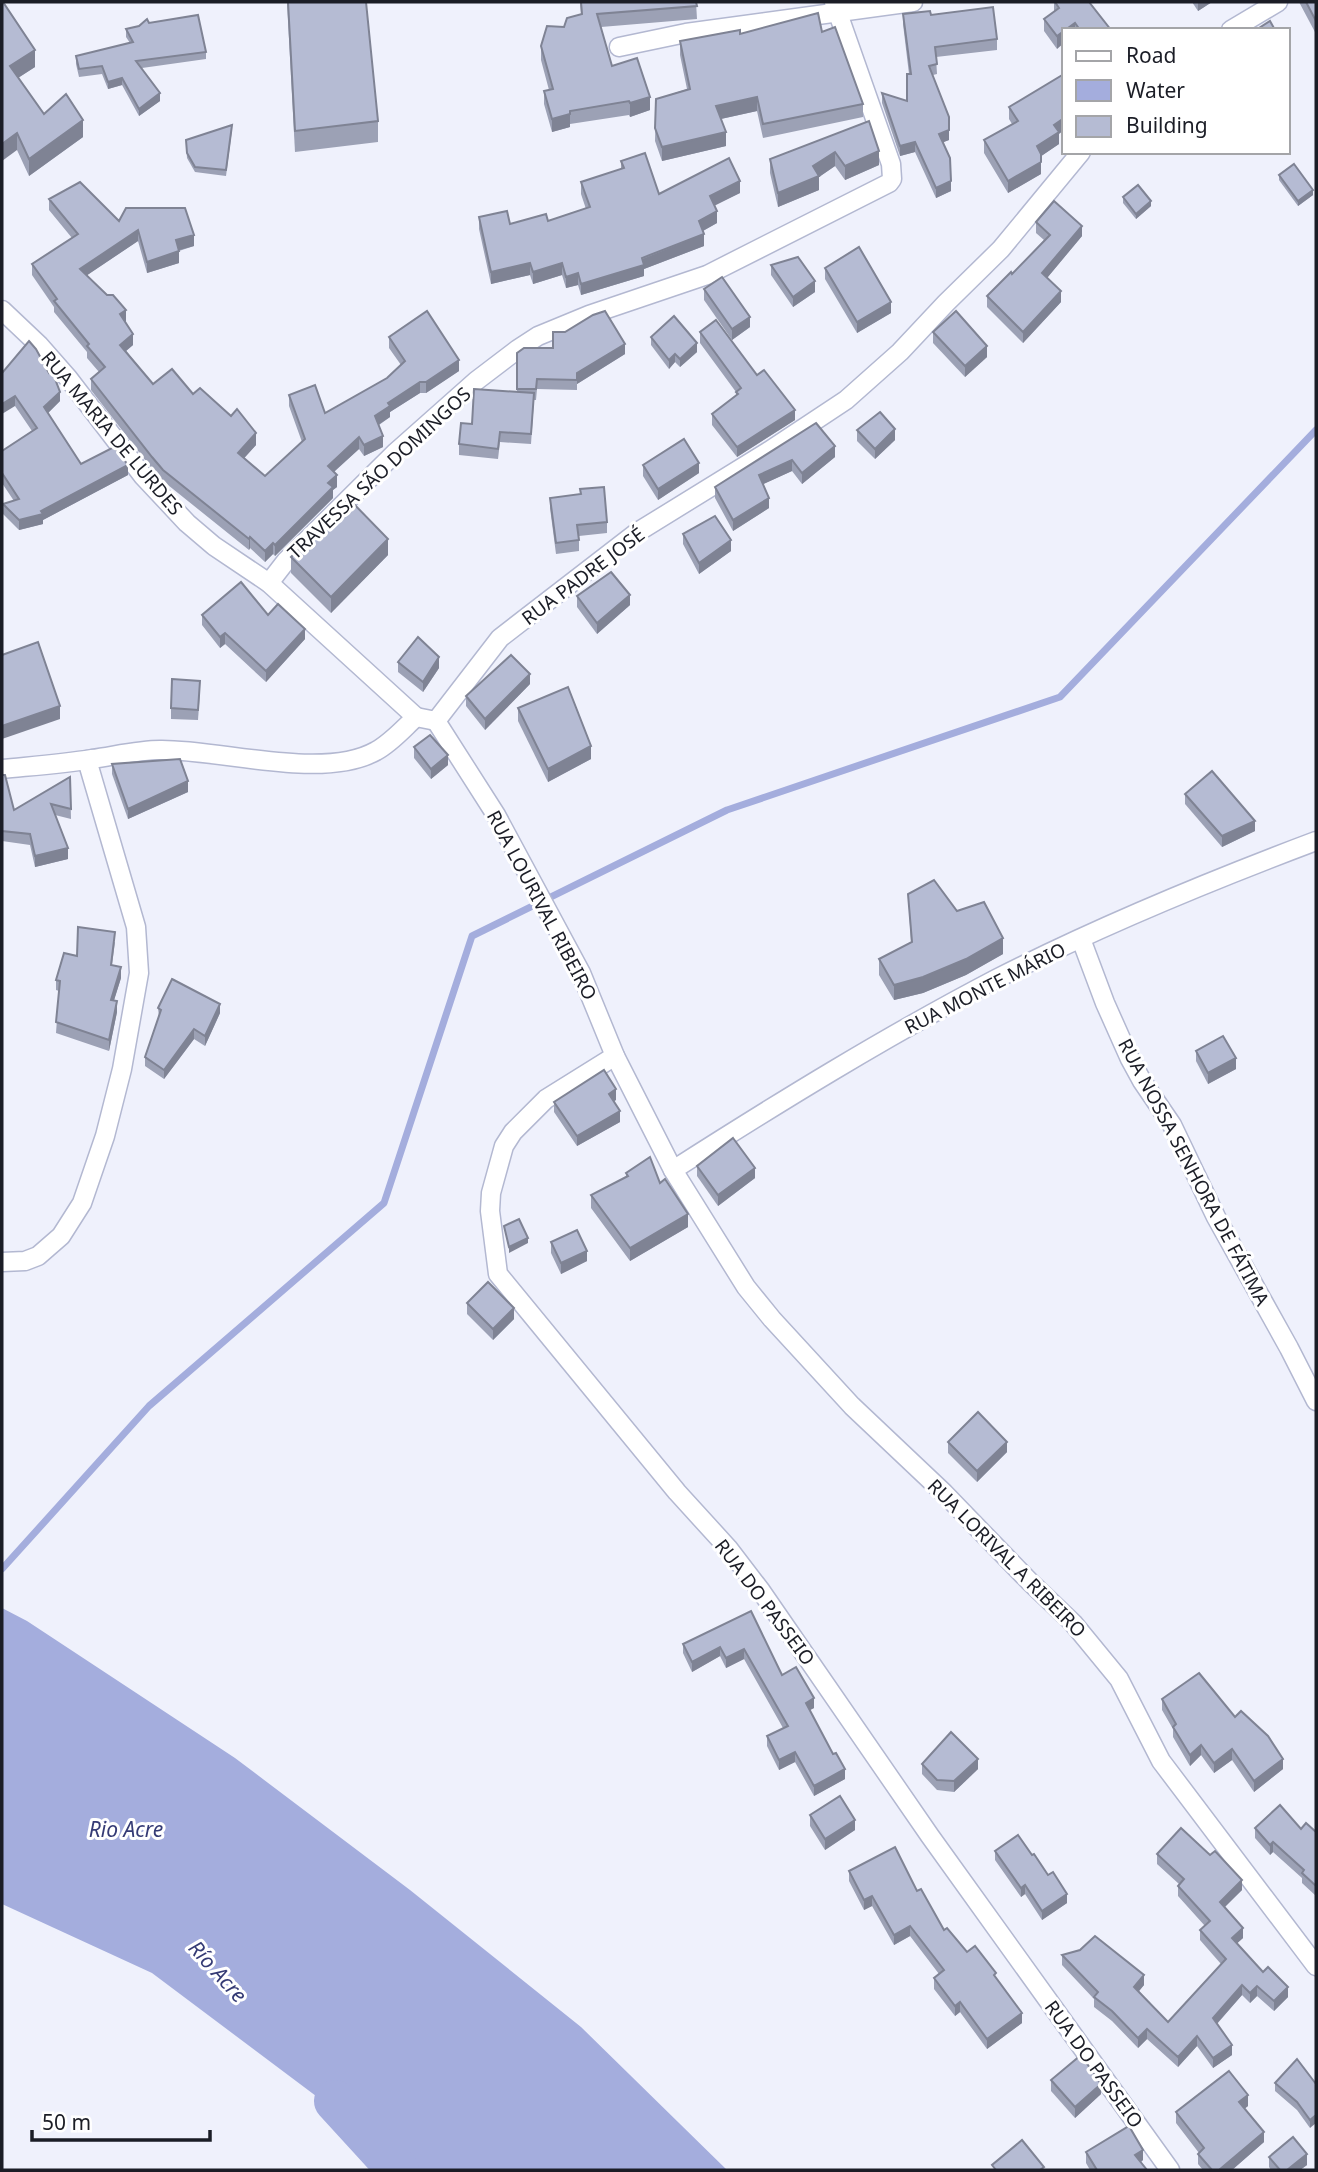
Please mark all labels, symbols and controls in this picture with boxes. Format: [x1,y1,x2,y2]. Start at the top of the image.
legend [1062,28,1290,154]
text: Road [1126,41,1176,69]
text: Water [1126,76,1185,104]
text: Building [1126,111,1208,139]
street label: RUA MARIA DE LURDES [36,345,188,521]
street label: TRAVESSA SÃO DOMINGOS [282,381,476,565]
street label: RUA PADRE JOSÉ [516,521,650,631]
street label: RUA LOURIVAL RIBEIRO [481,806,603,1004]
street label: RUA MONTE MÁRIO [900,936,1070,1040]
street label: RUA NOSSA SENHORA DE FÁTIMA [1112,1034,1276,1311]
street label: RUA LORIVAL A RIBEIRO [922,1473,1092,1643]
street label: RUA DO PASSEIO [709,1534,821,1670]
water label: Rio Acre [89,1815,163,1843]
water label: Río Acre [183,1934,253,2008]
street label: RUA DO PASSEIO [1039,1995,1149,2133]
scale bar [32,2098,210,2142]
text: 50 m [42,2108,91,2136]

